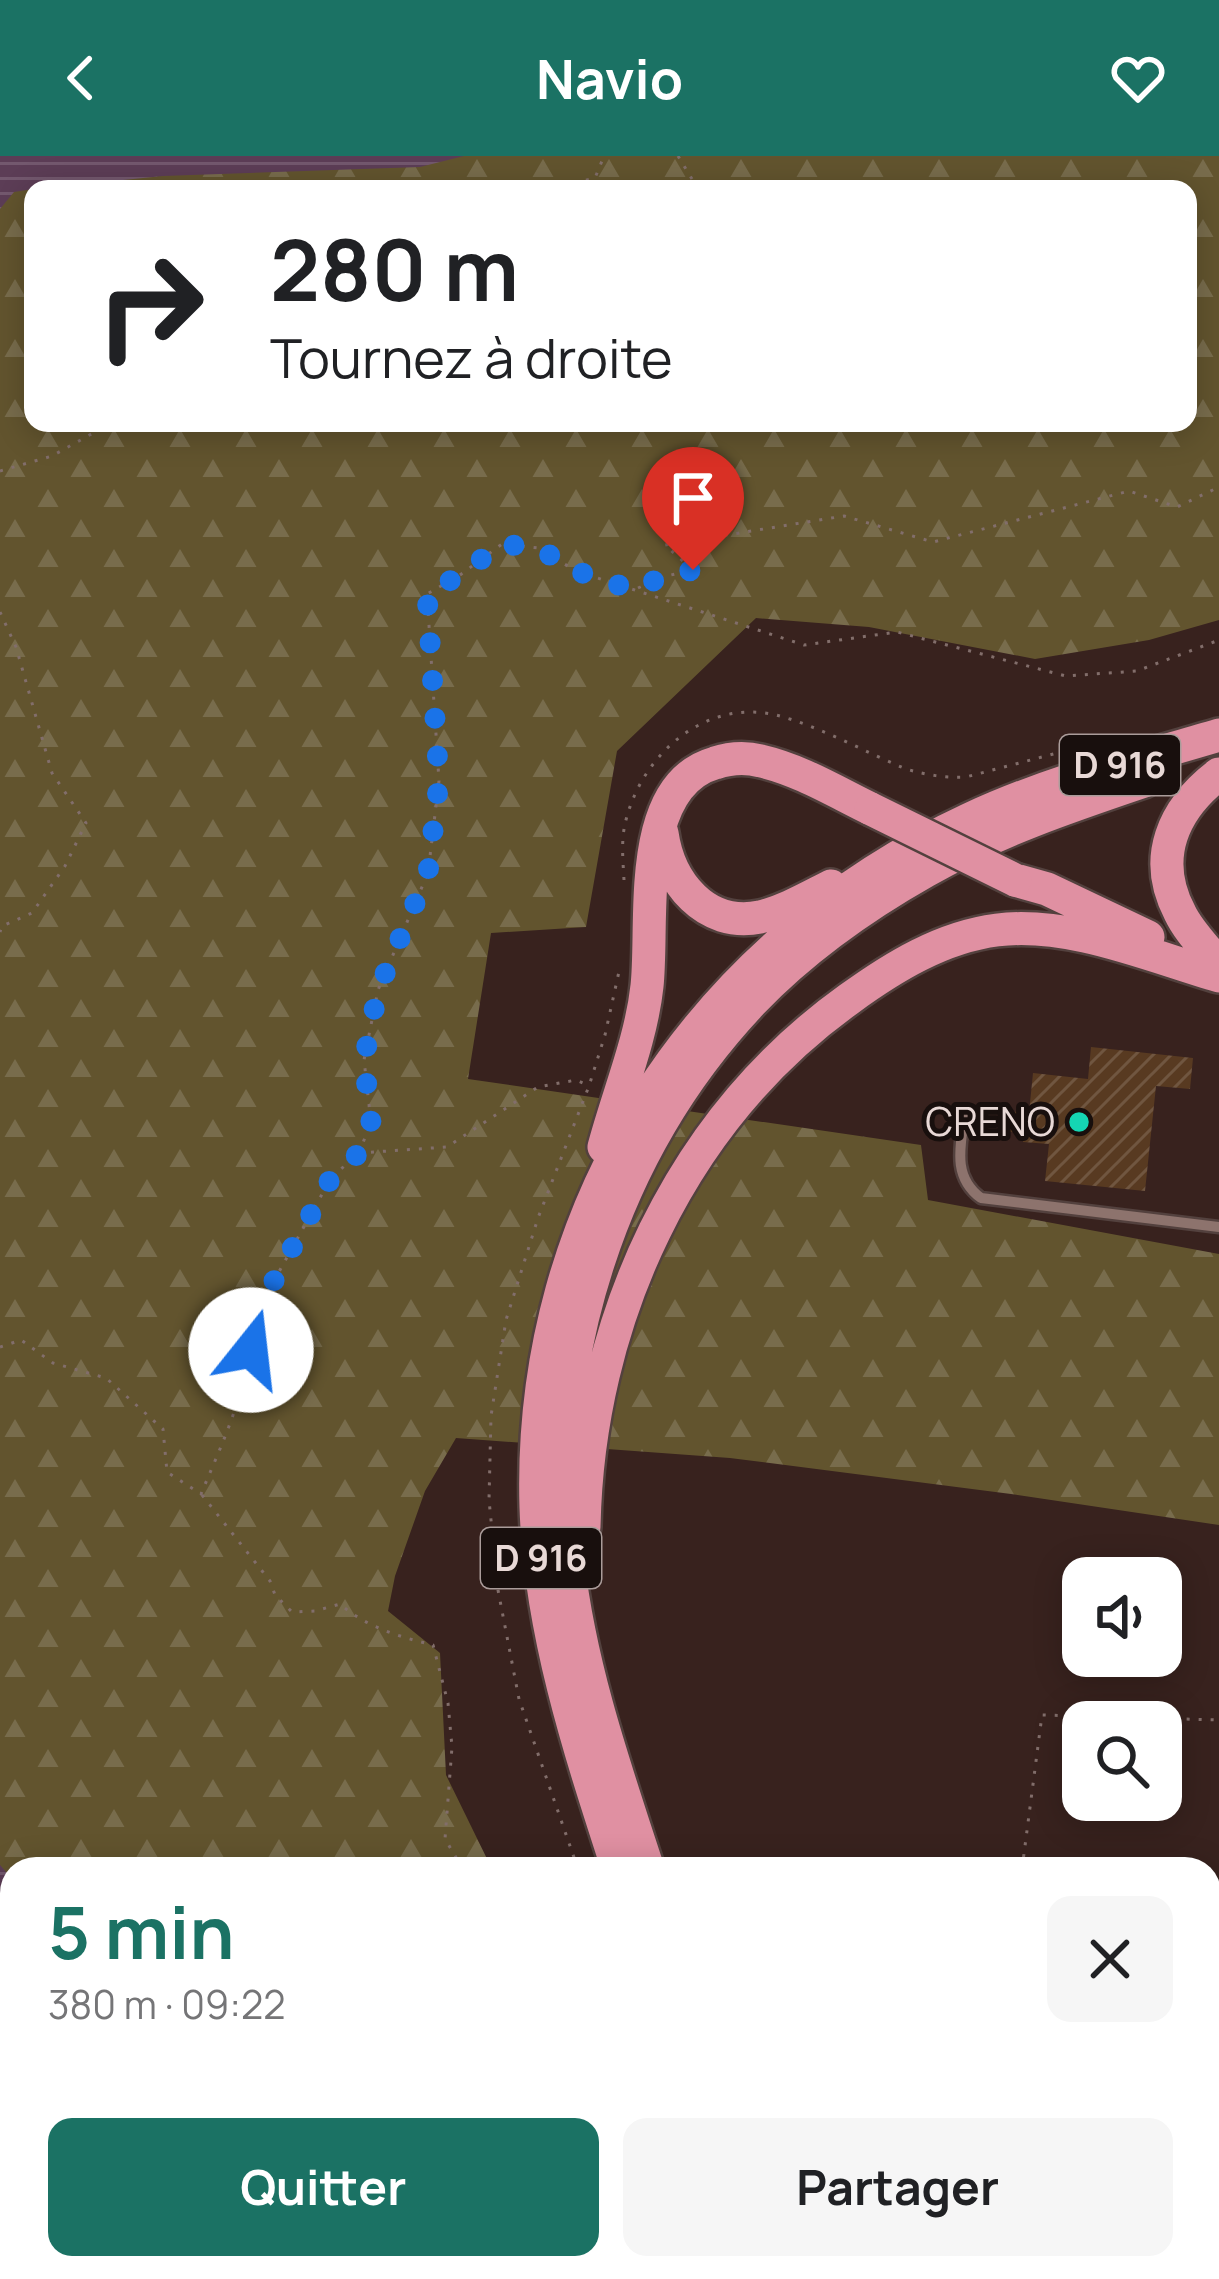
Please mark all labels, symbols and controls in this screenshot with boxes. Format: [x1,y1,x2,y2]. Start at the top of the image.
text: Navio [536,41,683,115]
icon: back [48,45,114,111]
icon: heart [1105,45,1171,111]
text: 280 m [270,211,519,326]
icon: right [72,228,228,384]
text: Tournez à droite [270,320,673,394]
pin [642,447,744,570]
icon: arrive [660,465,726,531]
road number: D 916 [1060,735,1180,795]
place label: CRENO [925,1094,1055,1148]
marker: CRENO [1066,1109,1092,1135]
position arrow [188,1287,314,1413]
road number: D 916 [481,1528,601,1588]
map controls [1062,1557,1182,1821]
button: sound [1062,1557,1182,1677]
button: search [1062,1701,1182,1821]
text: 5 min [48,1882,235,1981]
button: close [1047,1896,1173,2022]
text: 380 m · 09:22 [48,1977,285,2031]
button: Quitter [48,2118,599,2256]
button: Partager [623,2118,1173,2256]

